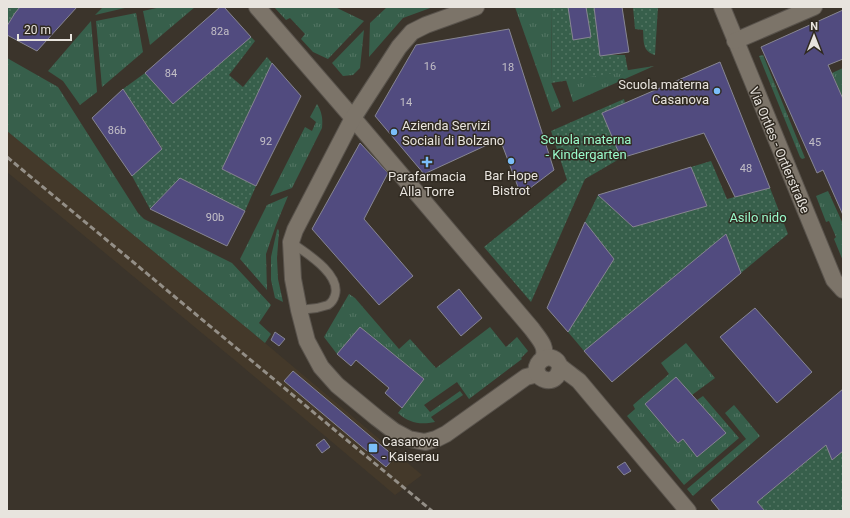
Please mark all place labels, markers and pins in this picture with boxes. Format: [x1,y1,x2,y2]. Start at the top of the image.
place label: Scuola materna Casanova [618,77,709,107]
marker: Scuola materna Casanova [712,86,722,96]
place label: Azienda Servizi Sociali di Bolzano [402,118,504,148]
marker: Azienda Servizi Sociali di Bolzano [389,127,399,137]
marker: Bar Hope Bistrot [506,156,516,166]
marker: Parafarmacia Alla Torre [422,157,432,167]
place label: Bar Hope Bistrot [484,168,538,198]
place label: Parafarmacia Alla Torre [388,169,466,199]
place label: Casanova - Kaiserau [382,434,439,464]
marker: Casanova - Kaiserau [367,442,379,454]

